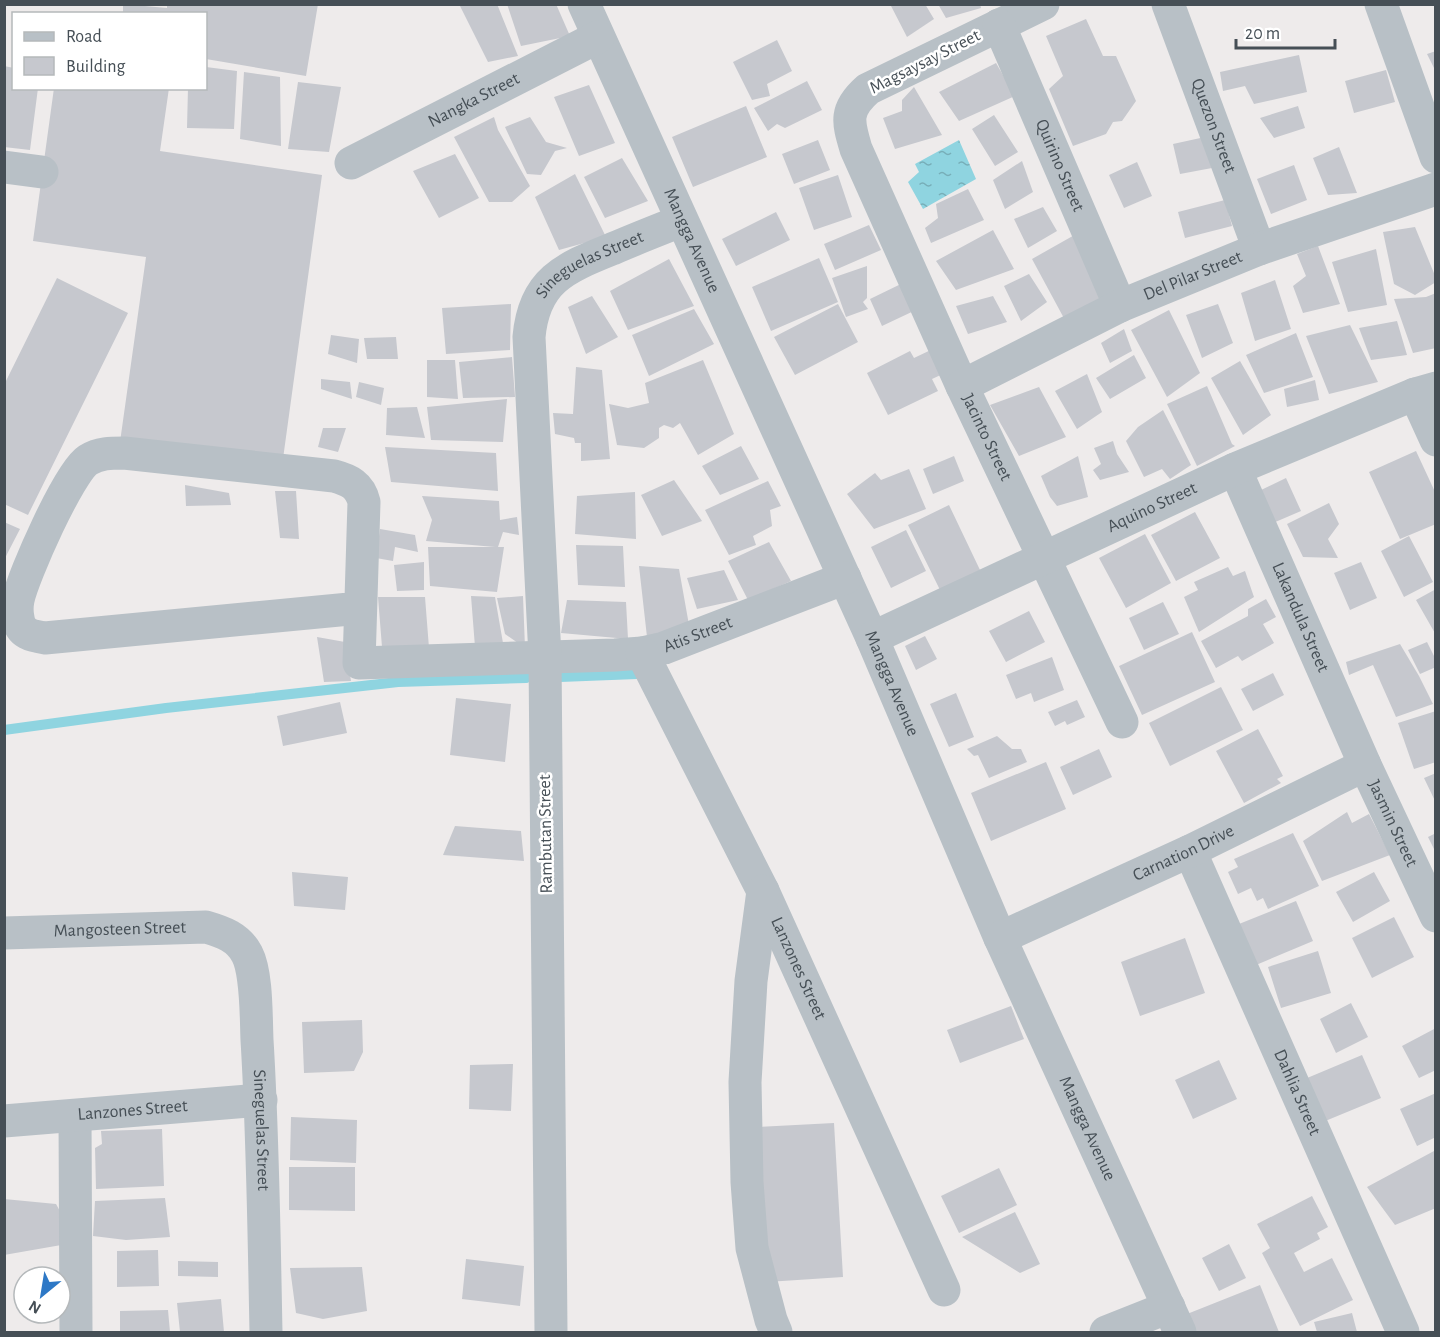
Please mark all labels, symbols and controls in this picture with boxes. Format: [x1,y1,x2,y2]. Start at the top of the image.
legend [12,12,207,90]
scale bar [1236,12,1335,50]
text: 20 m [1245,25,1280,43]
street label: Magsaysay Street [867,26,983,98]
text: Road [66,28,102,46]
text: Building [66,58,126,76]
street label: Nangka Street [425,69,523,131]
street label: Quezon Street [1187,76,1239,176]
street label: Quirino Street [1032,117,1087,215]
street label: Mangga Avenue [660,186,723,296]
street label: Sineguelas Street [532,228,646,302]
street label: Del Pilar Street [1141,248,1245,304]
street label: Jacinto Street [958,391,1015,484]
street label: Aquino Street [1105,479,1200,536]
street label: Lakandula Street [1268,560,1332,675]
street label: Atis Street [661,613,735,656]
street label: Mangga Avenue [861,628,922,739]
street label: Rambutan Street [536,774,556,894]
street label: Jasmin Street [1364,777,1421,870]
street label: Carnation Drive [1130,822,1237,885]
street label: Lanzones Street [767,914,829,1023]
street label: Mangosteen Street [53,919,187,941]
street label: Dahlia Street [1270,1047,1324,1138]
street label: Sineguelas Street [250,1069,272,1191]
street label: Mangga Avenue [1055,1074,1119,1184]
street label: Lanzones Street [77,1097,189,1124]
north arrow [12,1265,72,1325]
text: N [26,1297,44,1317]

